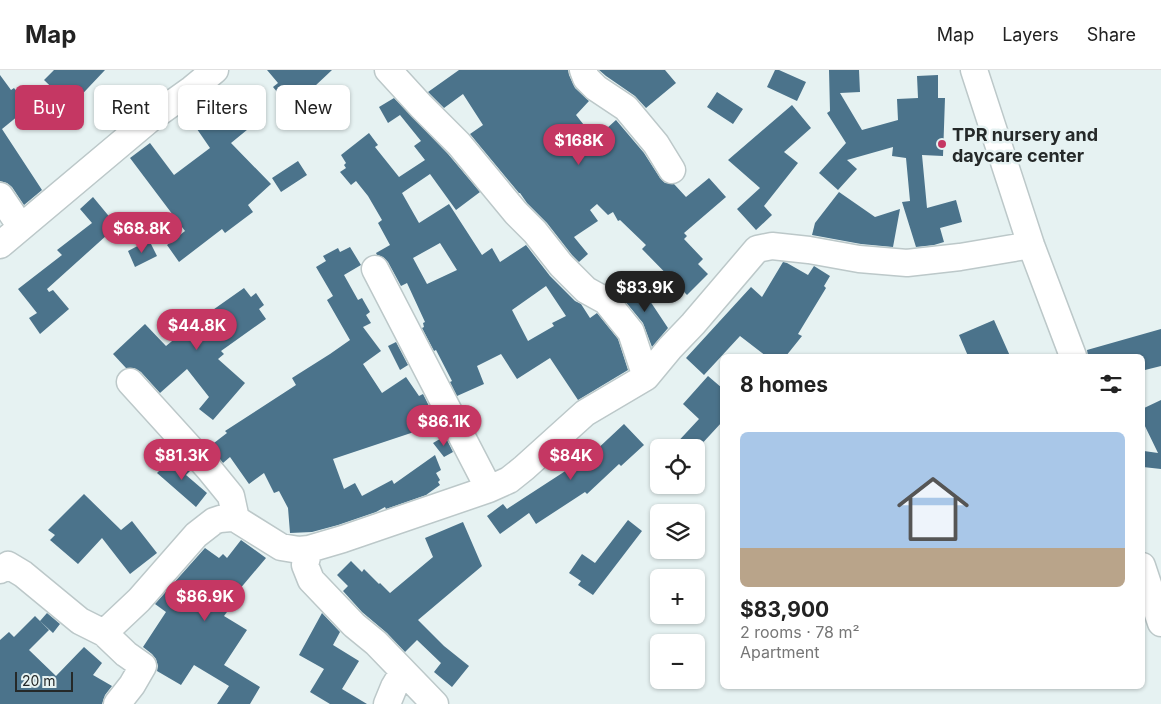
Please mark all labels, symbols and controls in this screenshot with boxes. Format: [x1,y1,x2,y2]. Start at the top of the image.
text: Map [25,20,76,49]
text: Map [937,24,974,45]
text: Layers [1002,24,1059,45]
text: Share [1087,24,1136,45]
chip: Buy [15,85,84,130]
chip: Rent [94,85,168,130]
chip: Filters [178,85,266,130]
chip: New [276,85,350,130]
pin: $168K [544,124,614,166]
place label: TPR nursery and daycare center [952,124,1098,166]
text: $168K [554,130,604,150]
marker: TPR nursery and daycare center [936,138,948,150]
pin: $68.8K [101,212,183,254]
text: $68.8K [113,218,171,238]
pin: $83.9K [604,270,686,313]
text: $83.9K [616,277,674,297]
pin: $44.8K [156,308,238,351]
text: $44.8K [168,315,226,335]
icon: filters [1097,370,1125,398]
text: 8 homes [740,372,828,397]
pin: $86.1K [403,404,485,447]
text: $86.1K [417,411,471,431]
pin: $81.3K [141,438,223,481]
pin: $84K [541,438,601,481]
map controls [650,439,705,689]
button: locate [650,439,705,494]
text: $81.3K [155,445,209,465]
text: $84K [549,445,593,465]
icon: home [888,464,978,554]
button: layers [650,504,705,559]
button: + [650,569,705,624]
pin: $86.9K [164,580,246,622]
text: $86.9K [176,586,234,606]
text: $83,900 [740,597,829,622]
text: 2 rooms · 78 m² [740,622,860,642]
button: − [650,634,705,689]
text: Apartment [740,642,820,662]
scale bar [15,669,72,692]
text: 20 m [22,672,56,689]

